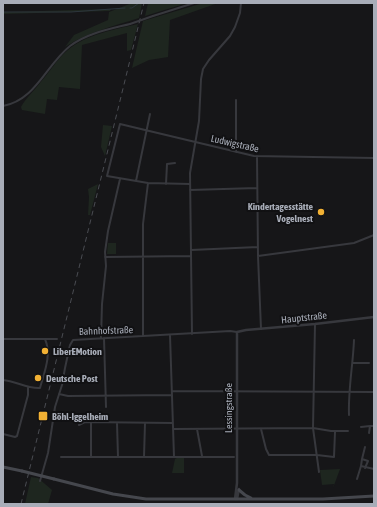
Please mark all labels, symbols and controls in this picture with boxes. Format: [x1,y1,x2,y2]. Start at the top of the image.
street label: Ludwigstraße [210,133,260,154]
place label: Kindertagesstätte Vogelnest [248,201,313,224]
marker: Kindertagesstätte Vogelnest [316,207,326,217]
street label: Hauptstraße [281,310,328,325]
street label: Bahnhofstraße [79,324,134,337]
marker: LiberEMotion [40,346,50,356]
place label: LiberEMotion [53,346,102,357]
marker: Deutsche Post [33,373,43,383]
place label: Deutsche Post [46,373,98,384]
street label: Lessingstraße [223,383,234,433]
marker: Böhl-Iggelheim [37,410,49,422]
place label: Böhl-Iggelheim [52,411,108,422]

